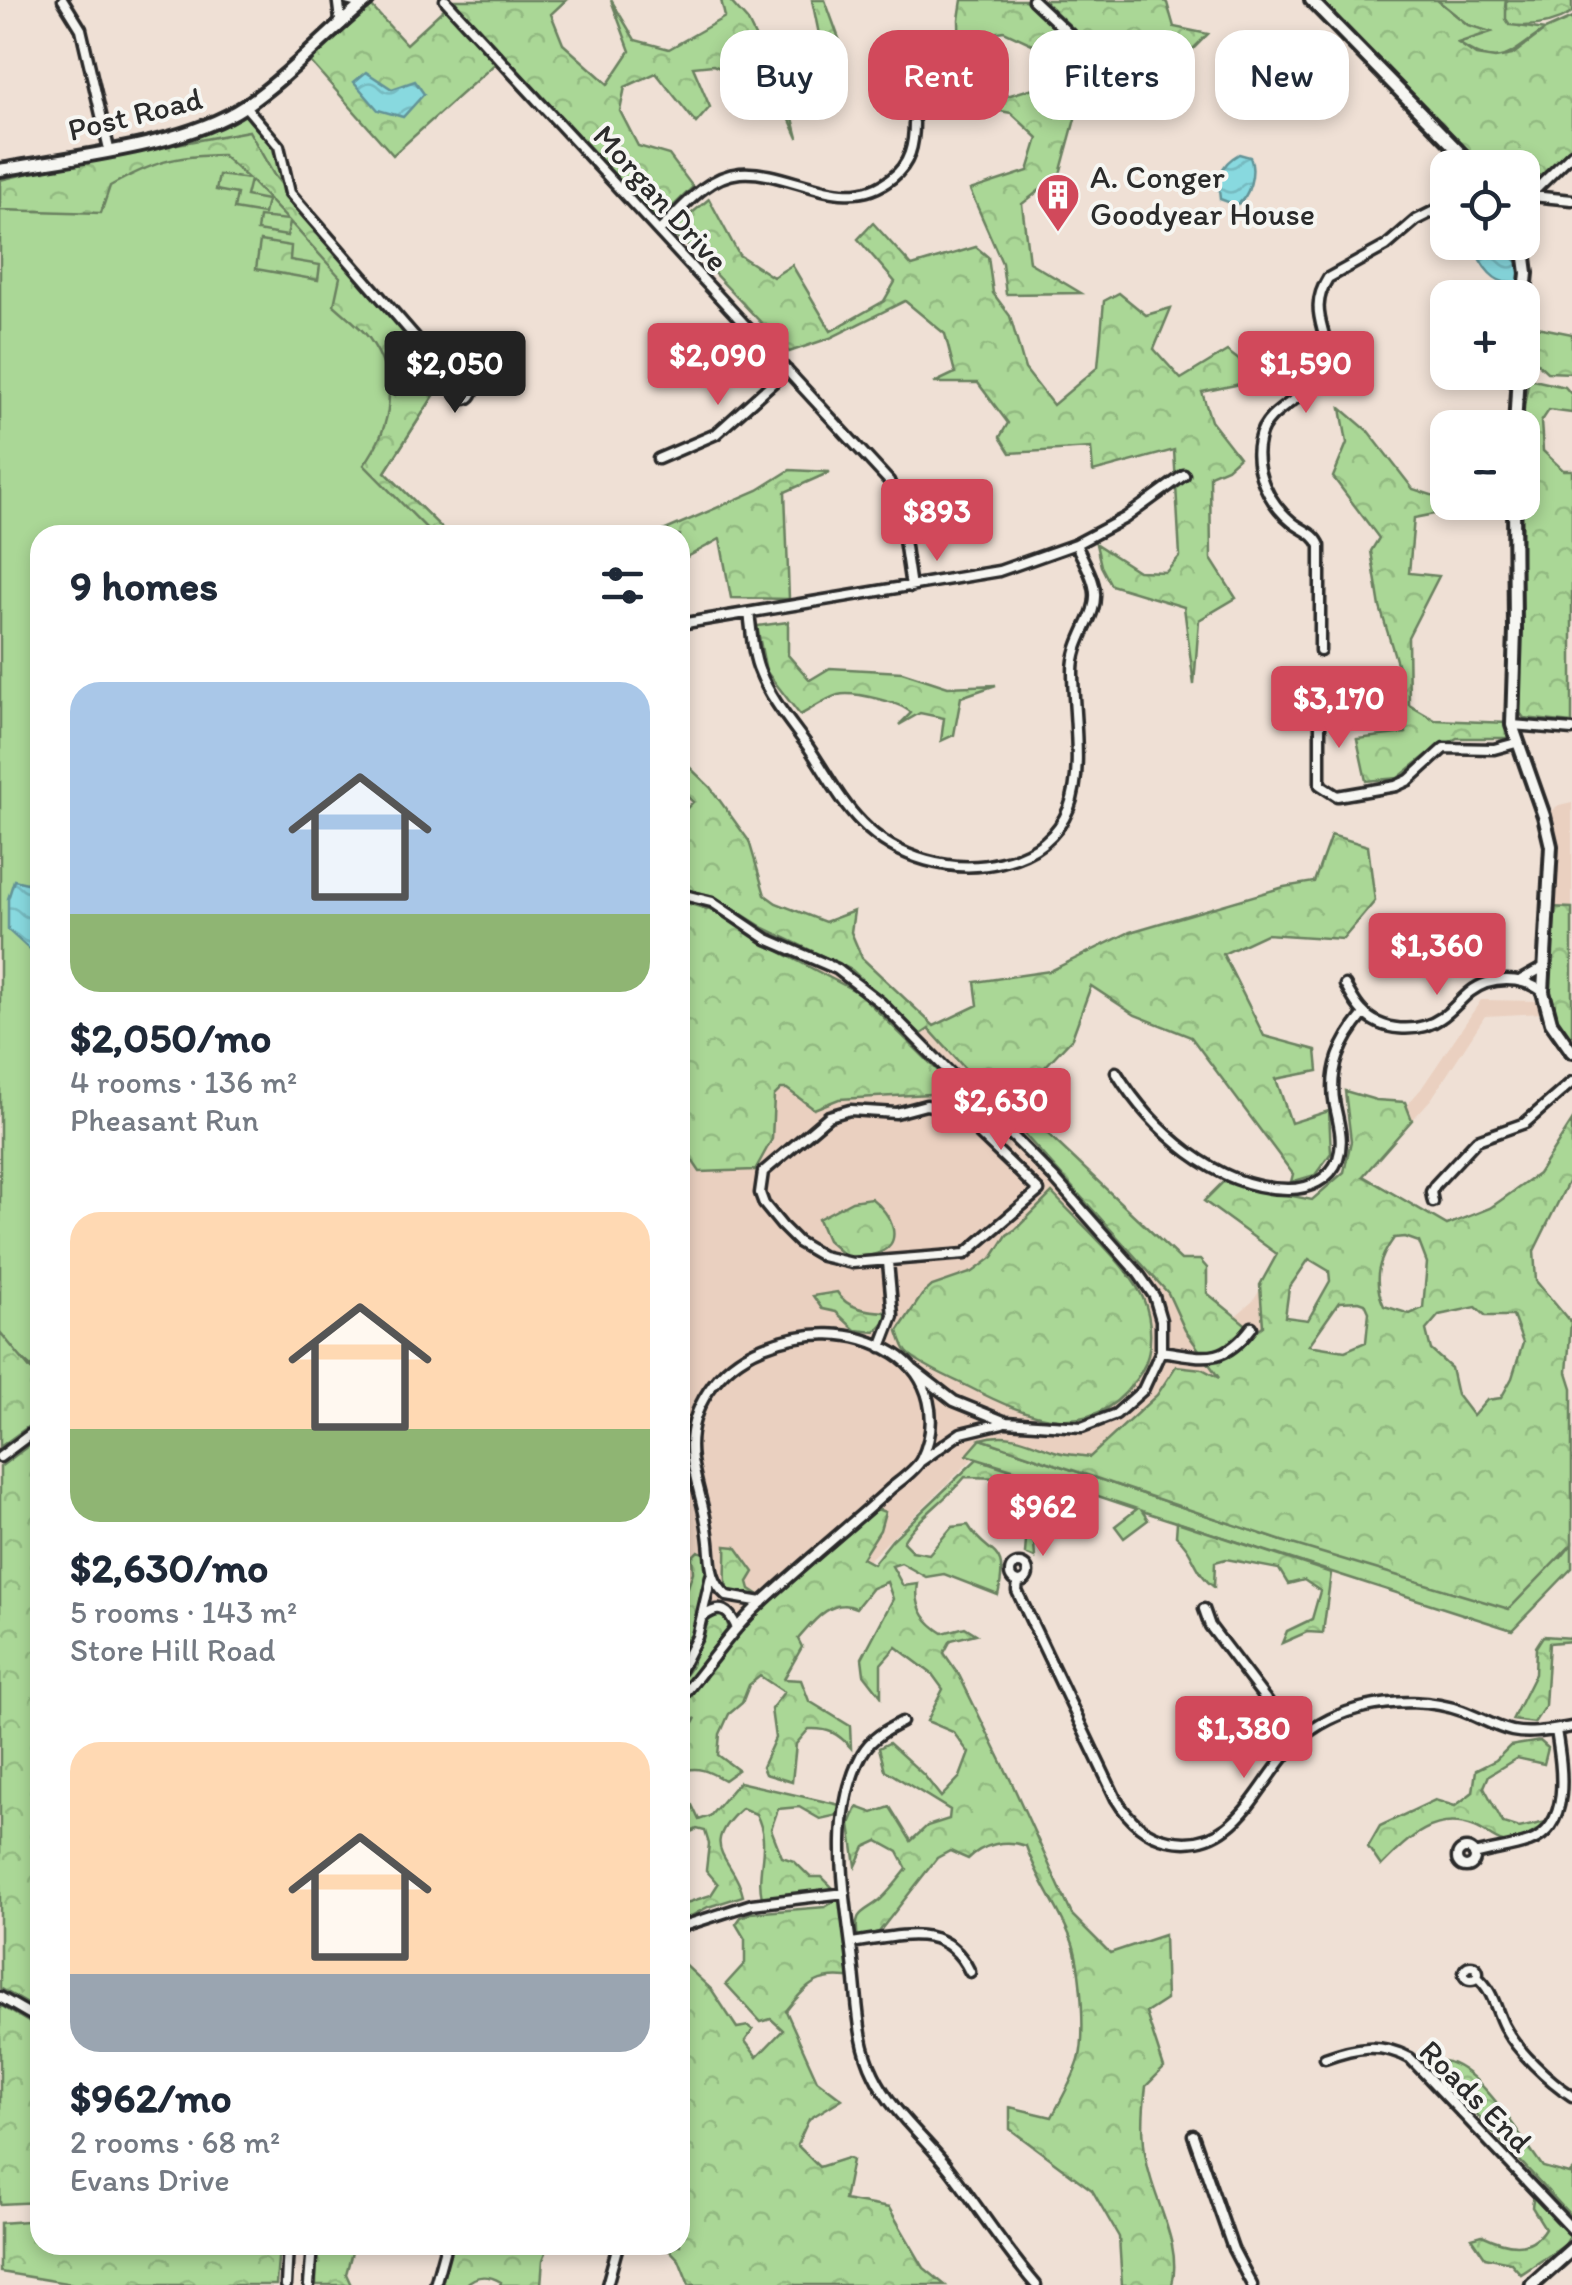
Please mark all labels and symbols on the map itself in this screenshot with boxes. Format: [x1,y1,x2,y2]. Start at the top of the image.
street label: Post Road [64,79,206,149]
street label: Morgan Drive [585,117,737,279]
place label: A. Conger Goodyear House [1090,158,1315,233]
building icon: A. Conger Goodyear House [1035,172,1081,233]
pin: $2,090 [637,323,799,408]
pin: $2,050 [374,331,536,416]
pin: $1,590 [1225,331,1387,416]
pin: $893 [878,479,996,564]
pin: $3,170 [1258,666,1420,751]
pin: $1,360 [1356,913,1518,998]
pin: $2,630 [920,1068,1082,1153]
pin: $962 [984,1474,1102,1559]
pin: $1,380 [1163,1696,1325,1781]
street label: Roads End [1412,2032,1541,2161]

